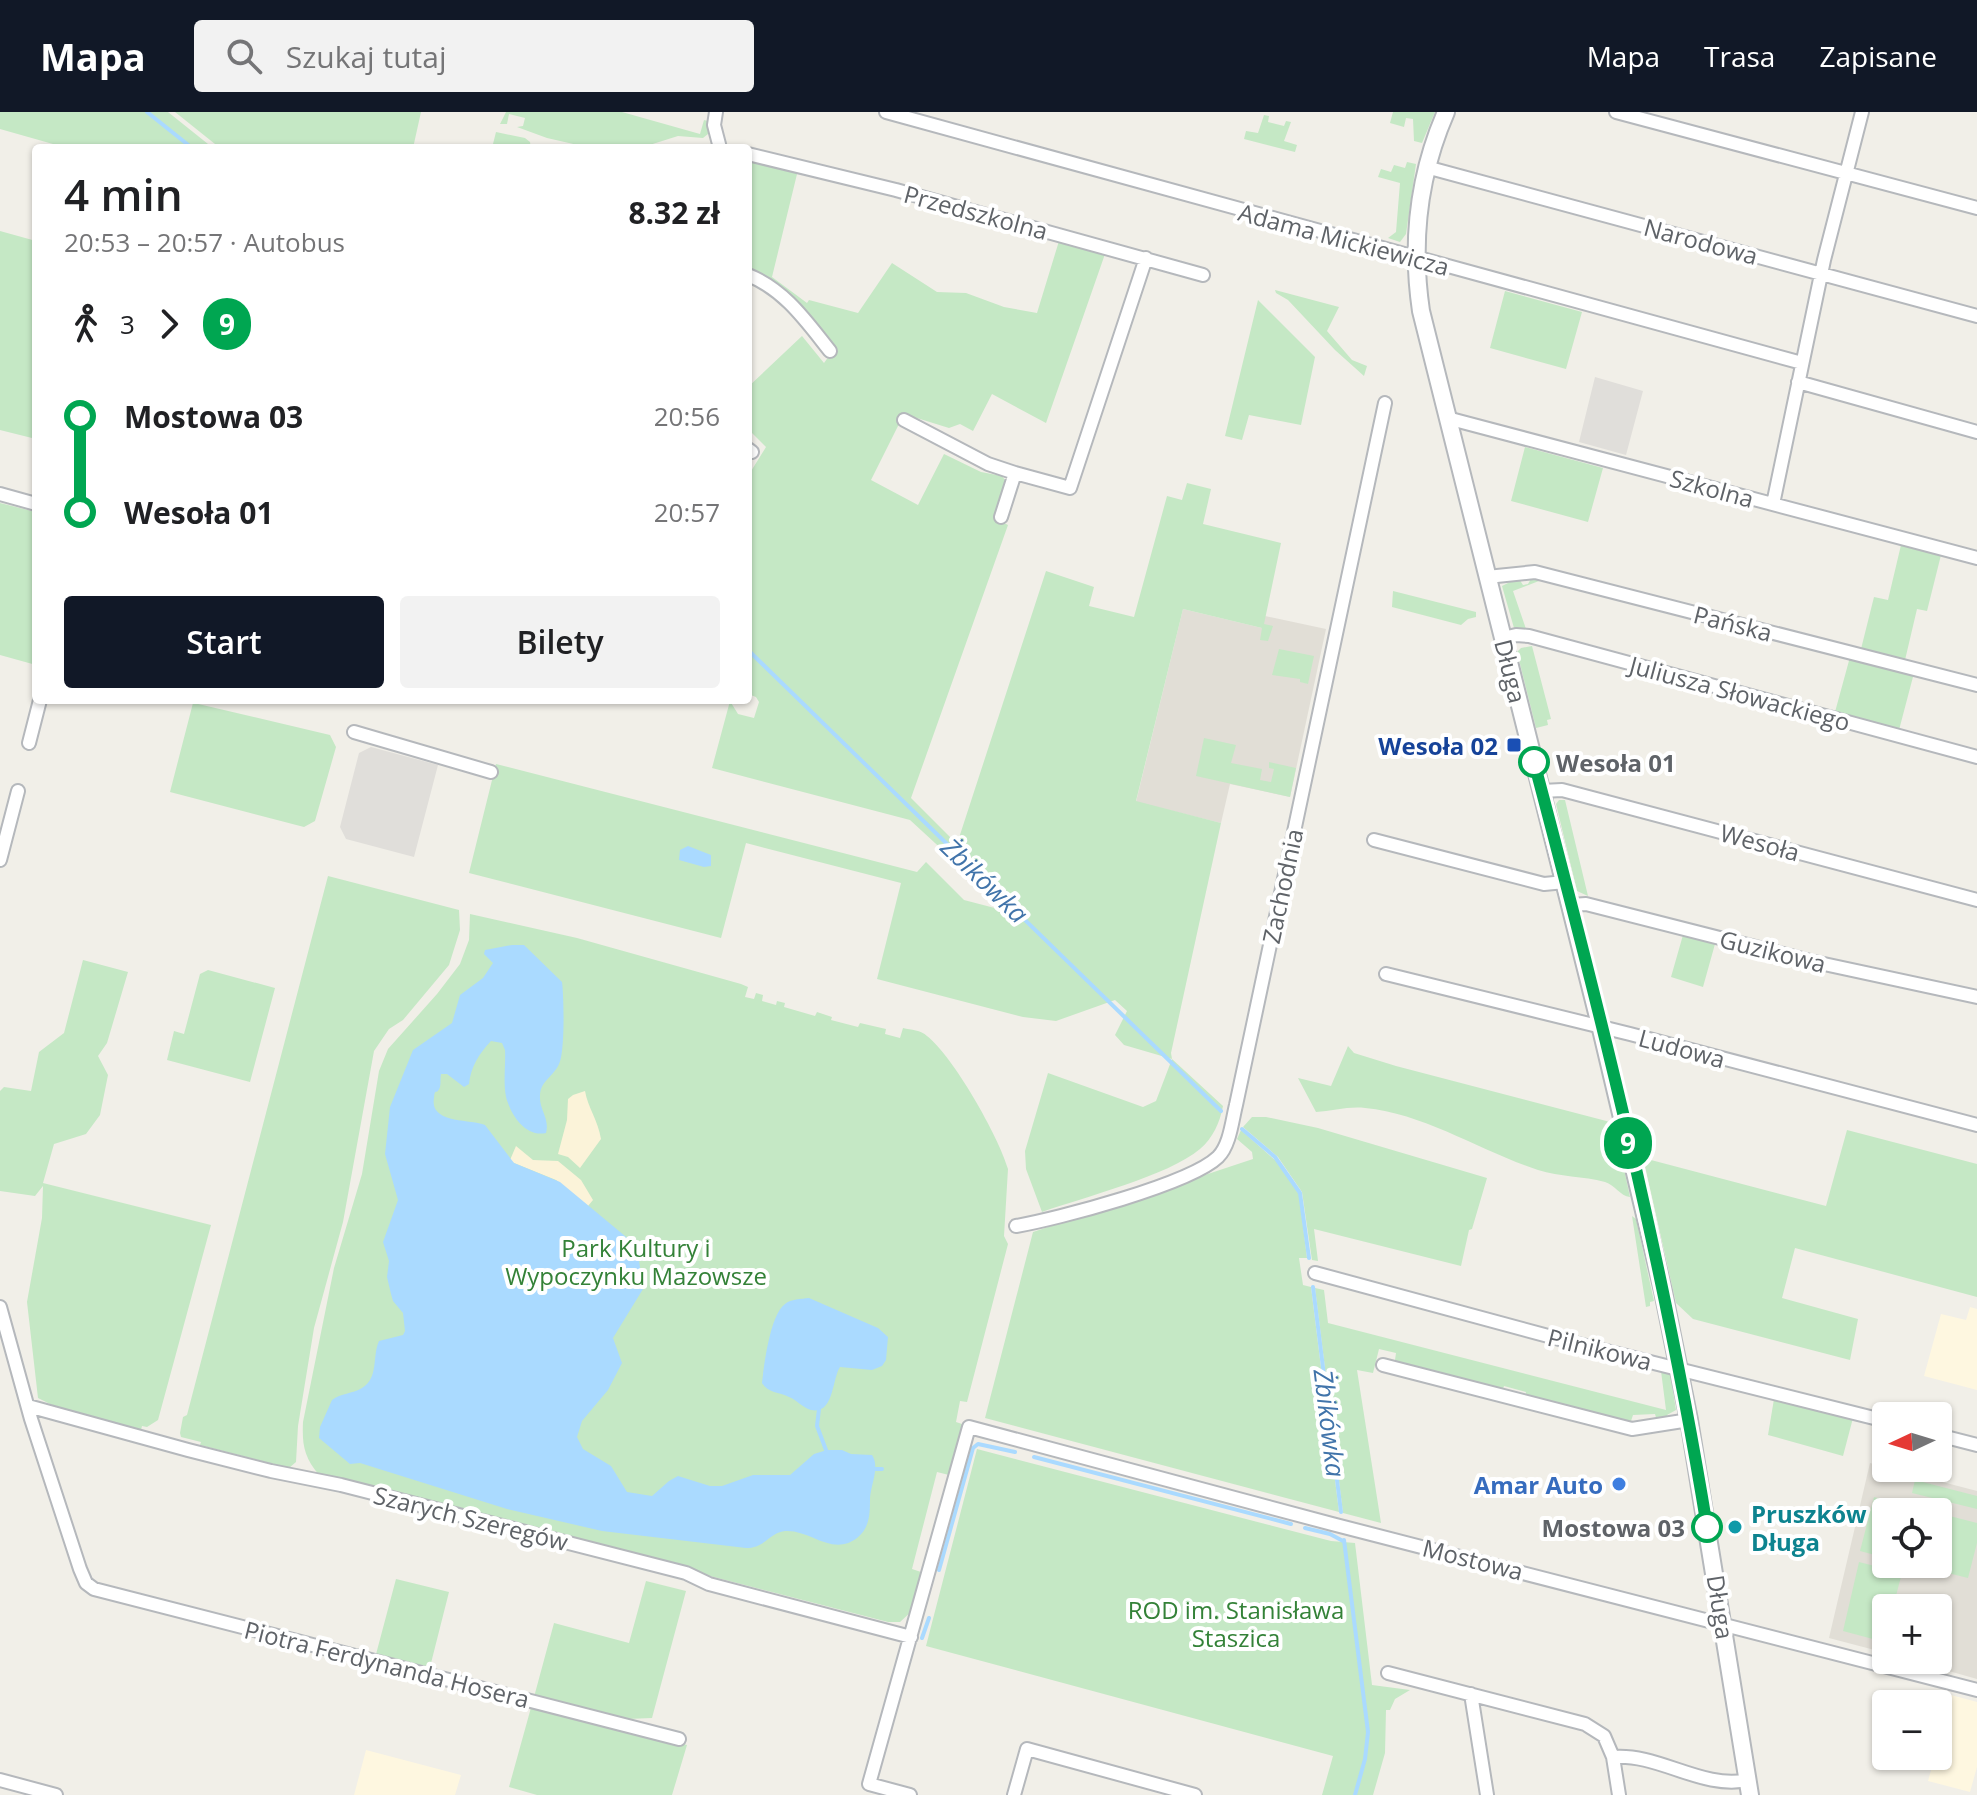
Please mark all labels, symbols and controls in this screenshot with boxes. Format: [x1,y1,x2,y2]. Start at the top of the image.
search box [194,20,754,92]
text: Mapa [40,30,146,82]
icon: search [222,34,266,78]
text: Szukaj tutaj [286,36,447,77]
text: Mapa [1587,37,1660,75]
text: Trasa [1704,37,1775,75]
text: Zapisane [1819,37,1937,75]
text: 4 min [64,164,183,224]
street label: Przedszkolna [900,177,1052,247]
text: 8.32 zł [628,192,720,233]
street label: Adama Mickiewicza [1235,195,1453,283]
street label: Narodowa [1640,210,1762,272]
text: 20:53 – 20:57 · Autobus [64,224,345,260]
icon: walk [64,302,108,346]
icon: forward [147,302,191,346]
text: 9 [219,305,235,343]
text: 3 [120,306,135,342]
text: Mostowa 03 [124,396,303,437]
text: 20:56 [654,398,720,434]
street label: Szkolna [1666,461,1758,515]
text: Wesoła 01 [124,492,274,533]
text: 20:57 [654,494,720,530]
button: Start [64,596,384,688]
button: Bilety [400,596,720,688]
street label: Pańska [1690,597,1776,649]
street label: Długa [1487,636,1535,706]
street label: Juliusza Słowackiego [1624,647,1854,738]
place label: Wesoła 02 [1378,729,1498,762]
marker: Wesoła 02 [1505,736,1523,754]
place label: Wesoła 01 [1556,746,1676,779]
marker: Wesoła 01 [1519,747,1549,777]
street label: Wesoła [1717,816,1803,868]
street label: Zachodnia [1254,826,1310,946]
water label: Żbikówka [933,829,1037,931]
street label: Guzikowa [1716,922,1830,980]
street label: Ludowa [1635,1021,1729,1075]
line badge: 9 [1602,1117,1654,1169]
text: 9 [1620,1124,1636,1162]
park label: Park Kultury i Wypoczynku Mazowsze [505,1231,767,1292]
street label: Pilnikowa [1544,1320,1656,1378]
water label: Żbikówka [1305,1366,1355,1479]
north arrow [1872,1402,1952,1482]
map controls [1872,1402,1952,1770]
place label: Amar Auto [1474,1468,1603,1501]
marker: Amar Auto [1610,1475,1628,1493]
street label: Szarych Szeregów [370,1478,572,1558]
place label: Pruszków Długa [1751,1497,1867,1558]
button: locate [1872,1498,1952,1578]
place label: Mostowa 03 [1542,1511,1685,1544]
marker: Mostowa 03 [1692,1512,1722,1542]
marker: Pruszków Długa [1726,1518,1744,1536]
street label: Mostowa [1419,1531,1527,1587]
street label: Długa [1700,1573,1742,1641]
park label: ROD im. Stanisława Staszica [1128,1593,1344,1654]
button: + [1872,1594,1952,1674]
street label: Piotra Ferdynanda Hosera [241,1613,533,1715]
button: − [1872,1690,1952,1770]

